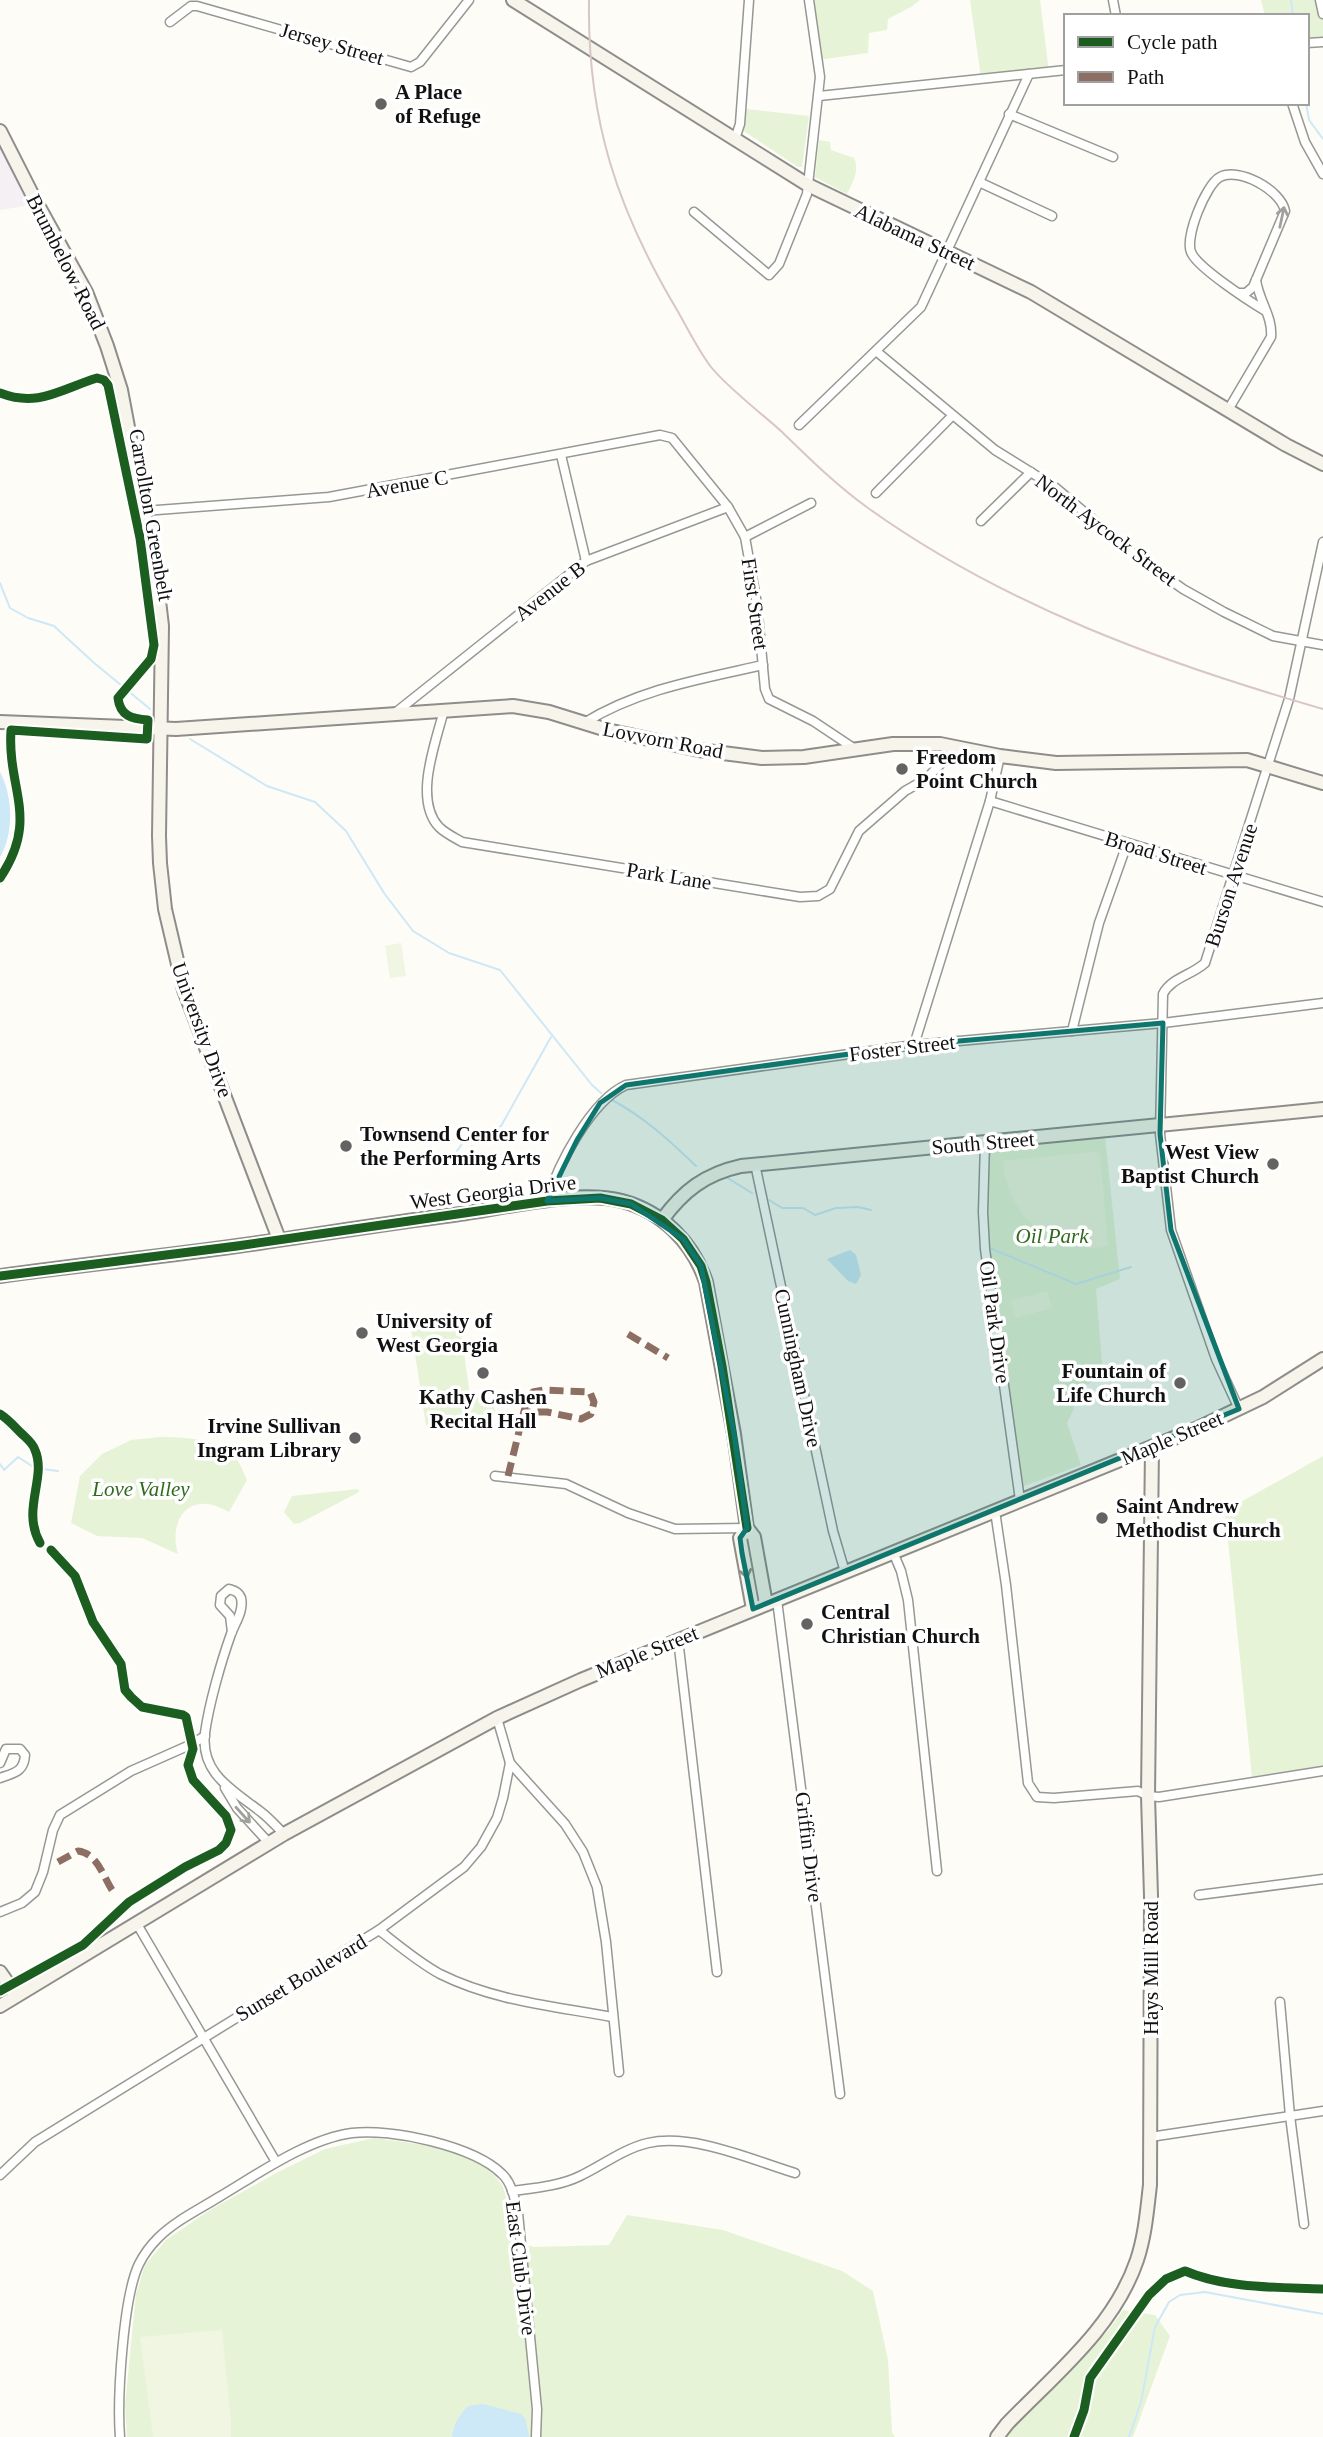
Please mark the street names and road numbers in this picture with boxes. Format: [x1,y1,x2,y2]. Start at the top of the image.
street label: Jersey Street [277,18,387,70]
street label: Brumbelow Road [22,190,111,334]
street label: Alabama Street [851,199,979,275]
street label: Carrollton Greenbelt [124,427,178,603]
street label: Avenue C [364,465,450,503]
street label: North Aycock Street [1031,469,1182,591]
street label: Avenue B [510,556,590,626]
street label: First Street [737,556,773,652]
street label: Lovvorn Road [601,717,726,764]
street label: Burson Avenue [1200,820,1262,950]
street label: Broad Street [1102,826,1210,880]
street label: Park Lane [625,857,713,895]
street label: University Drive [166,959,238,1101]
street label: Foster Street [848,1030,957,1066]
street label: South Street [931,1127,1036,1159]
street label: West Georgia Drive [409,1170,577,1214]
street label: Oil Park Drive [975,1259,1015,1385]
street label: Cunningham Drive [769,1286,827,1450]
street label: Maple Street [1118,1406,1226,1470]
street label: Maple Street [592,1621,702,1683]
street label: Griffin Drive [790,1790,828,1904]
street label: Hays Mill Road [1139,1900,1163,2035]
street label: Sunset Boulevard [231,1929,371,2027]
street label: East Club Drive [501,2199,541,2337]

